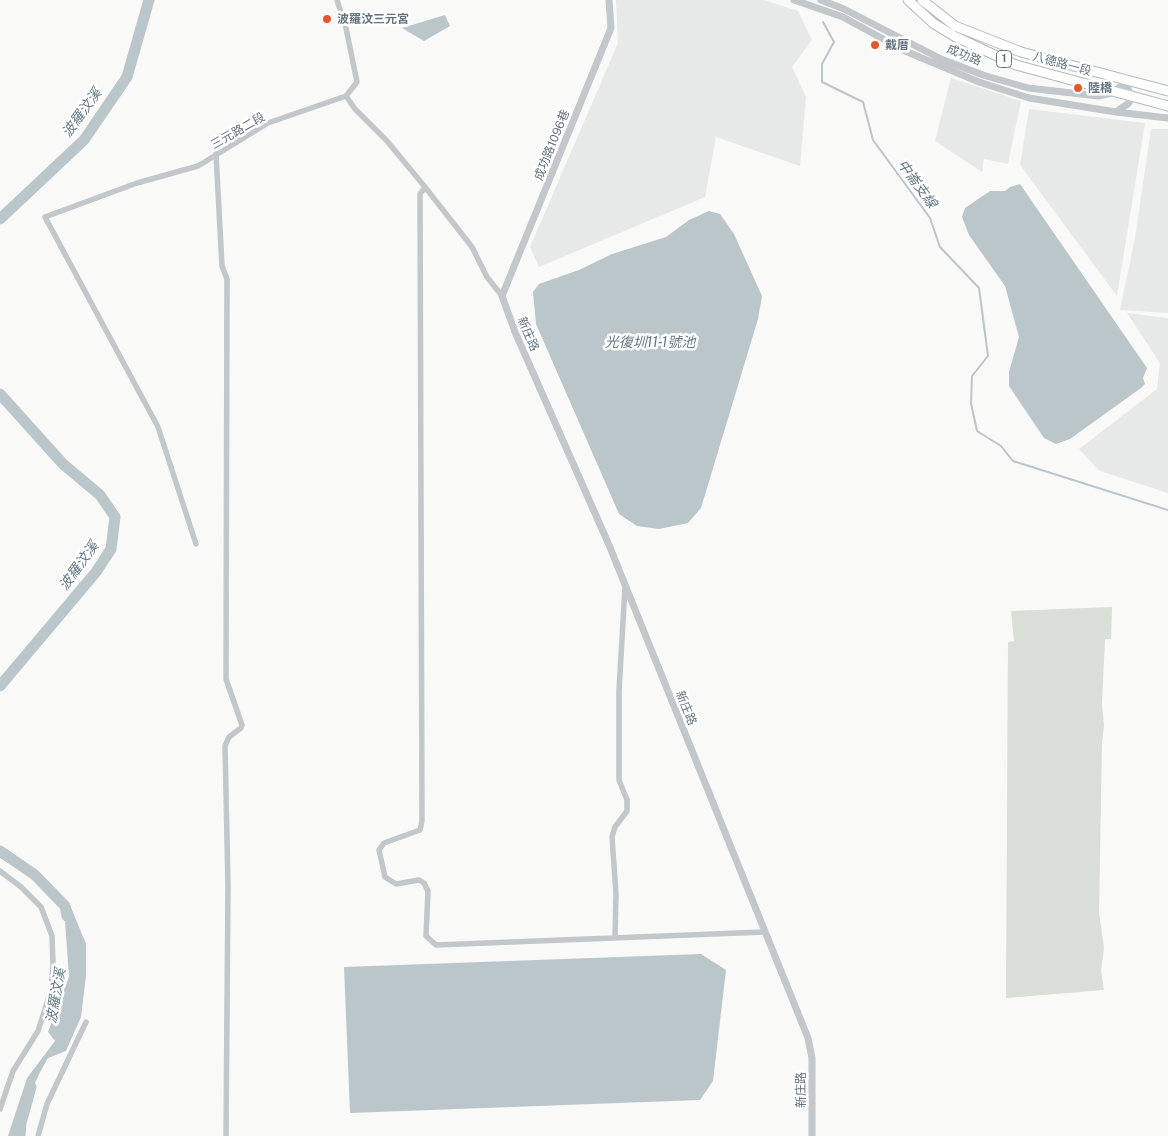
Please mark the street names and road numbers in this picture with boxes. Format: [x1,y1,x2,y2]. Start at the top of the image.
street label: 成功路 [945,42,983,68]
street label: 八德路一段 [1031,49,1093,79]
road number: 1 [996,51,1012,68]
street label: 成功路1096巷 [531,108,573,182]
street label: 三元路二段 [208,110,268,152]
street label: 新庄路 [514,315,542,353]
street label: 新庄路 [673,689,699,727]
street label: 新庄路 [794,1072,808,1108]

